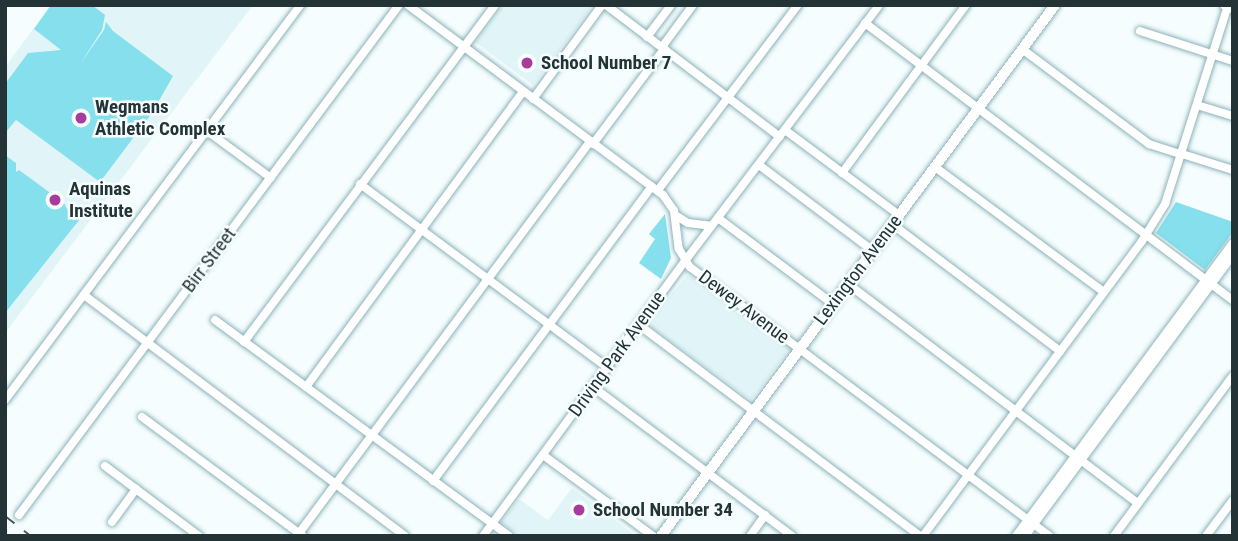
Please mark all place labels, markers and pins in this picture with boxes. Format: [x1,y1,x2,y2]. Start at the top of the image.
place label: School Number 7 [541,52,671,74]
marker: School Number 7 [519,55,535,71]
place label: Wegmans Athletic Complex [95,96,225,140]
marker: Wegmans Athletic Complex [73,110,89,126]
place label: Aquinas Institute [69,178,133,222]
marker: Aquinas Institute [47,192,63,208]
place label: School Number 34 [593,499,733,521]
marker: School Number 34 [571,502,587,518]

